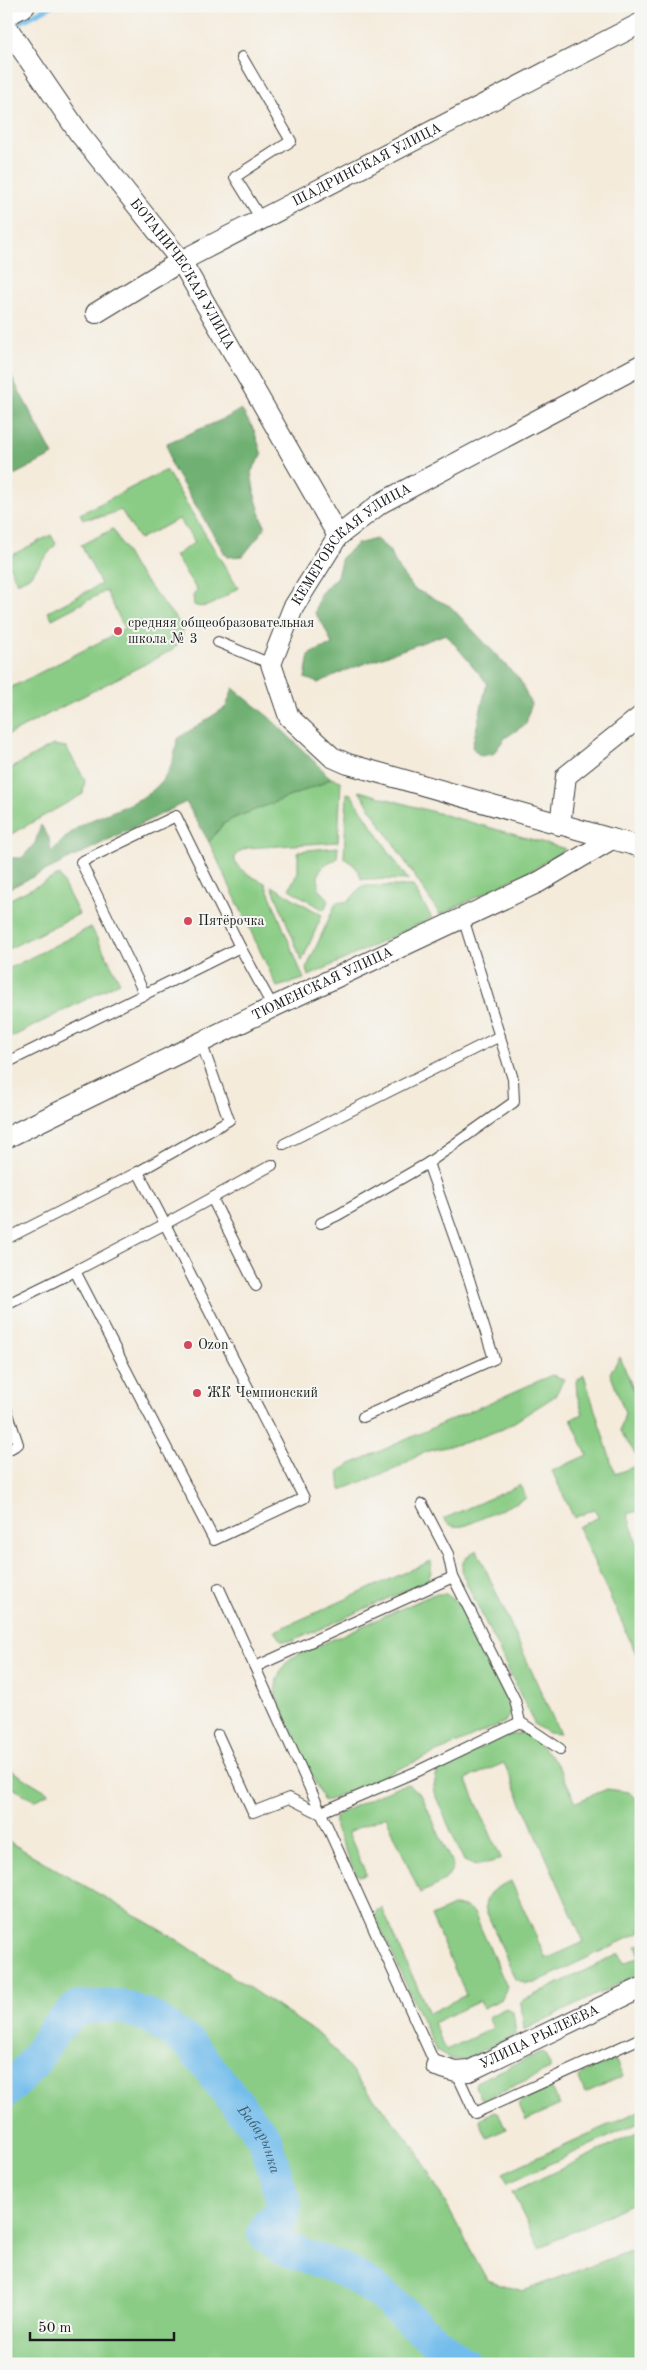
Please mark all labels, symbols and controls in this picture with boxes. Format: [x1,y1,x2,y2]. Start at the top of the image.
street label: ШАДРИНСКАЯ УЛИЦА [290,120,444,209]
street label: БОТАНИЧЕСКАЯ УЛИЦА [127,196,237,353]
street label: КЕМЕРОВСКАЯ УЛИЦА [289,481,414,608]
place label: средняя общеобразовательная школа № 3 [128,616,314,646]
marker: средняя общеобразовательная школа № 3 [112,625,124,637]
place label: Пятёрочка [198,914,265,928]
marker: Пятёрочка [182,915,194,927]
street label: ТЮМЕНСКАЯ УЛИЦА [250,945,395,1023]
place label: Ozon [198,1338,229,1352]
marker: Ozon [182,1339,194,1351]
place label: ЖК Чемпионский [207,1386,318,1400]
marker: ЖК Чемпионский [191,1387,203,1399]
street label: УЛИЦА РЫЛЕЕВА [477,2002,601,2072]
water label: Бабарынка [234,2102,282,2175]
scale bar [30,2310,174,2342]
text: 50 m [38,2321,72,2336]

